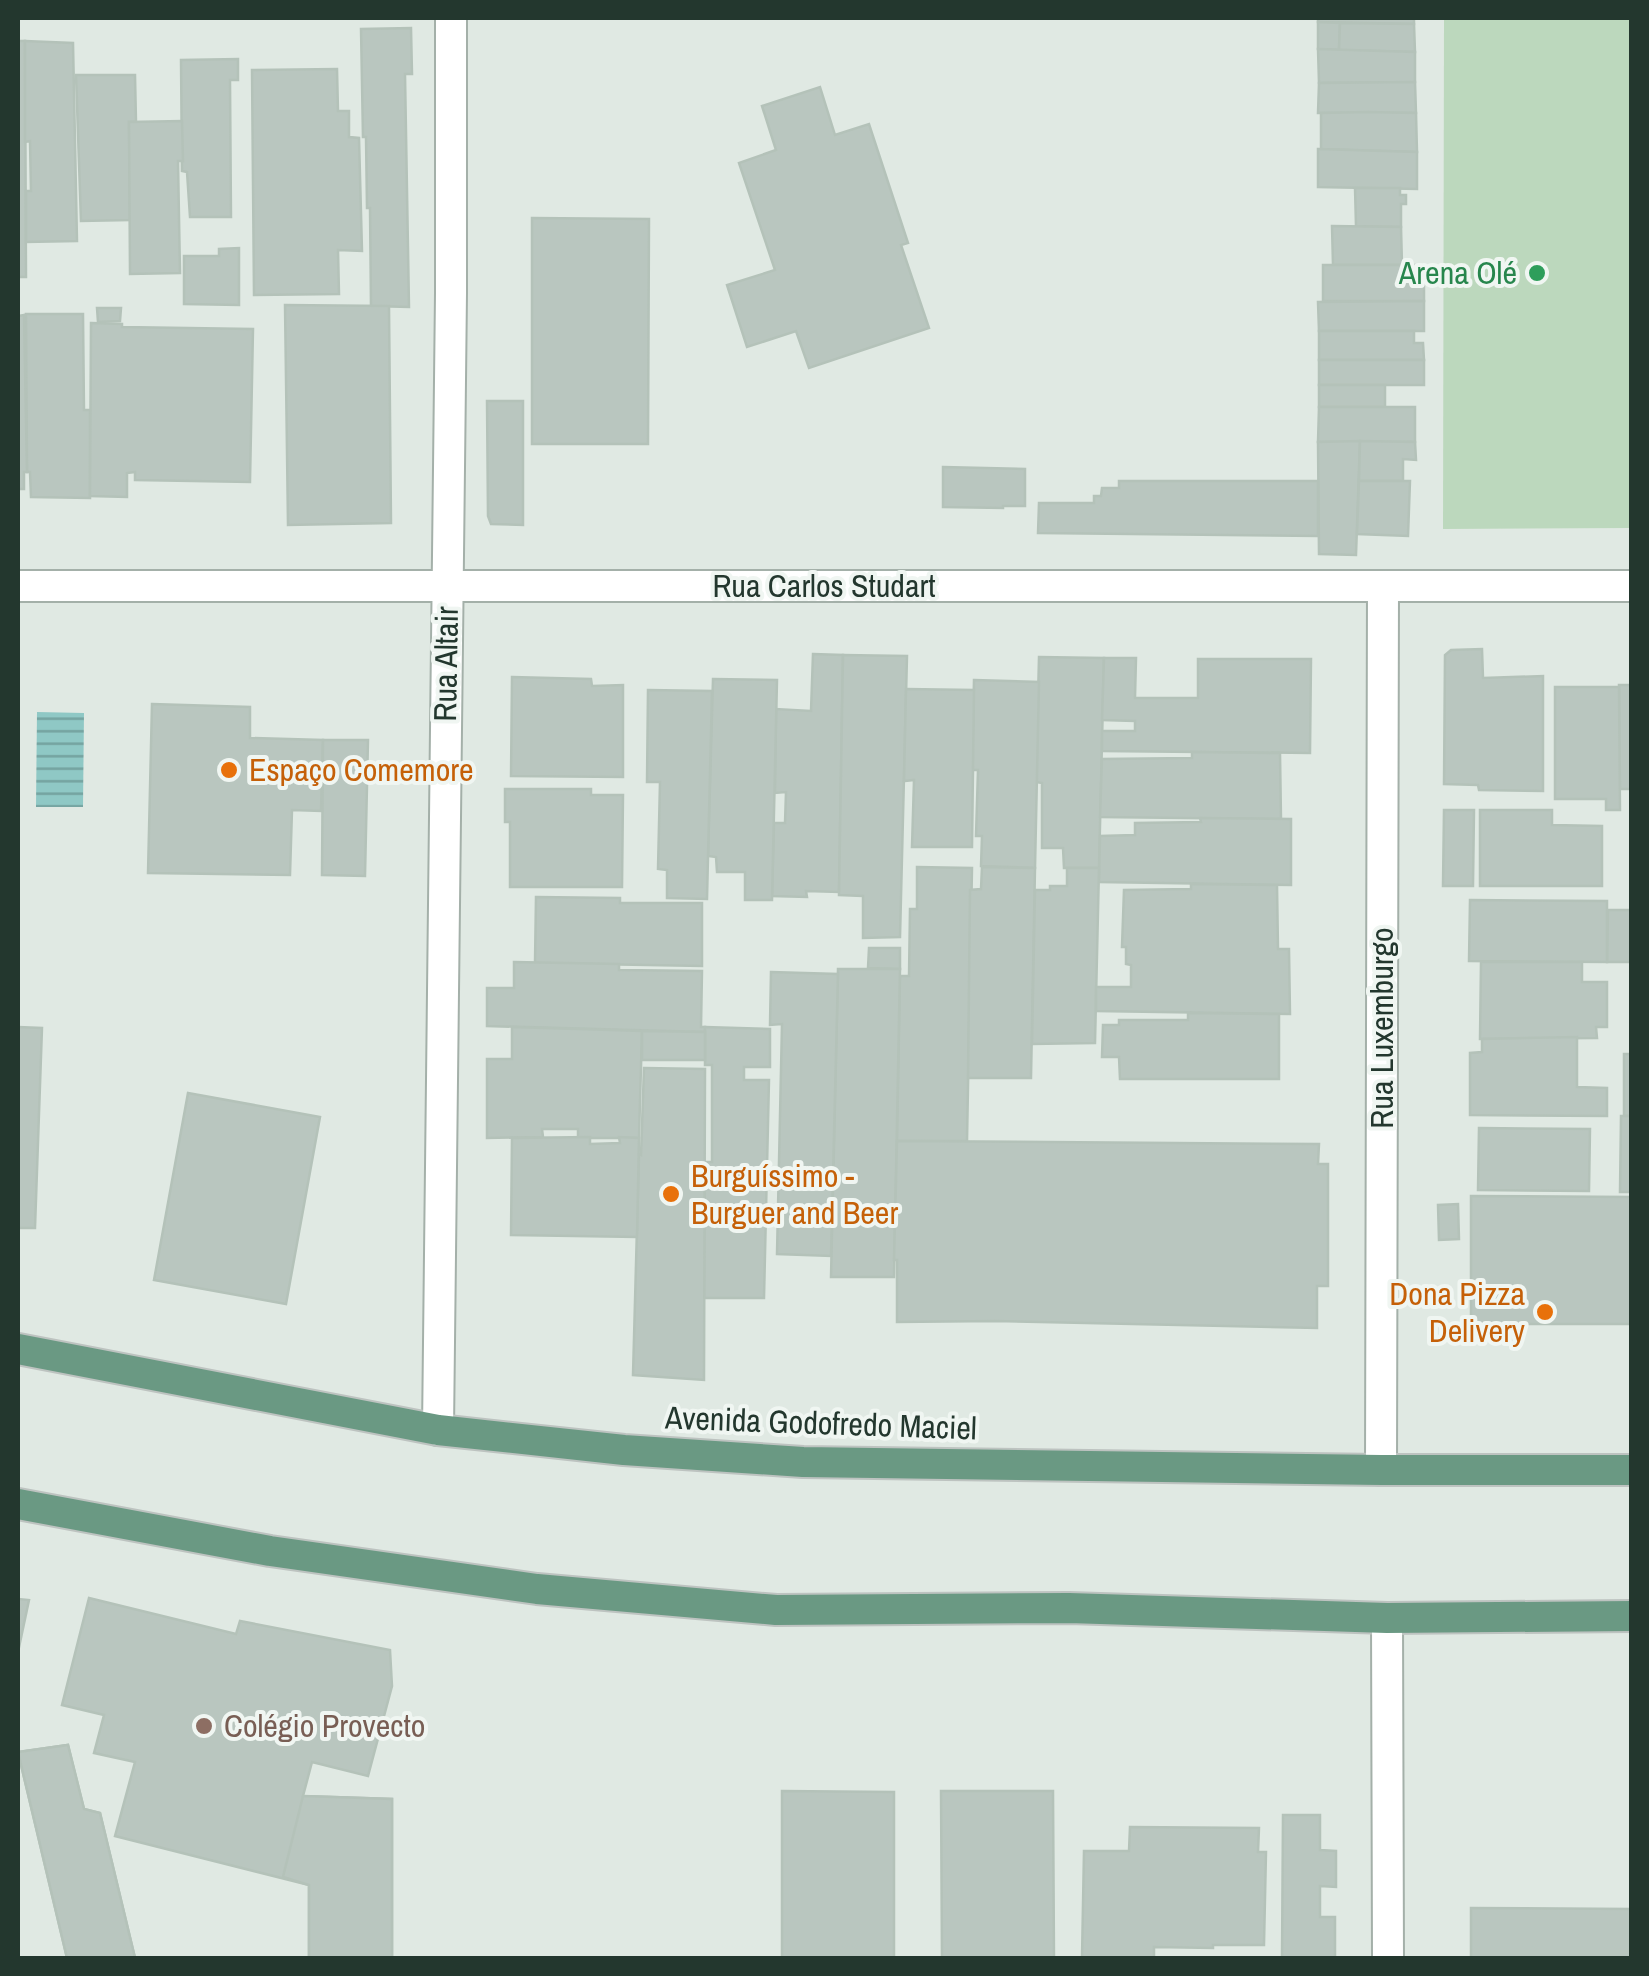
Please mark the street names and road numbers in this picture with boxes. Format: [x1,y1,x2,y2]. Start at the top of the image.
street label: Rua Carlos Studart [712,564,936,607]
street label: Rua Altair [423,606,468,722]
street label: Rua Luxemburgo [1360,927,1403,1129]
street label: Avenida Godofredo Maciel [664,1396,978,1449]

